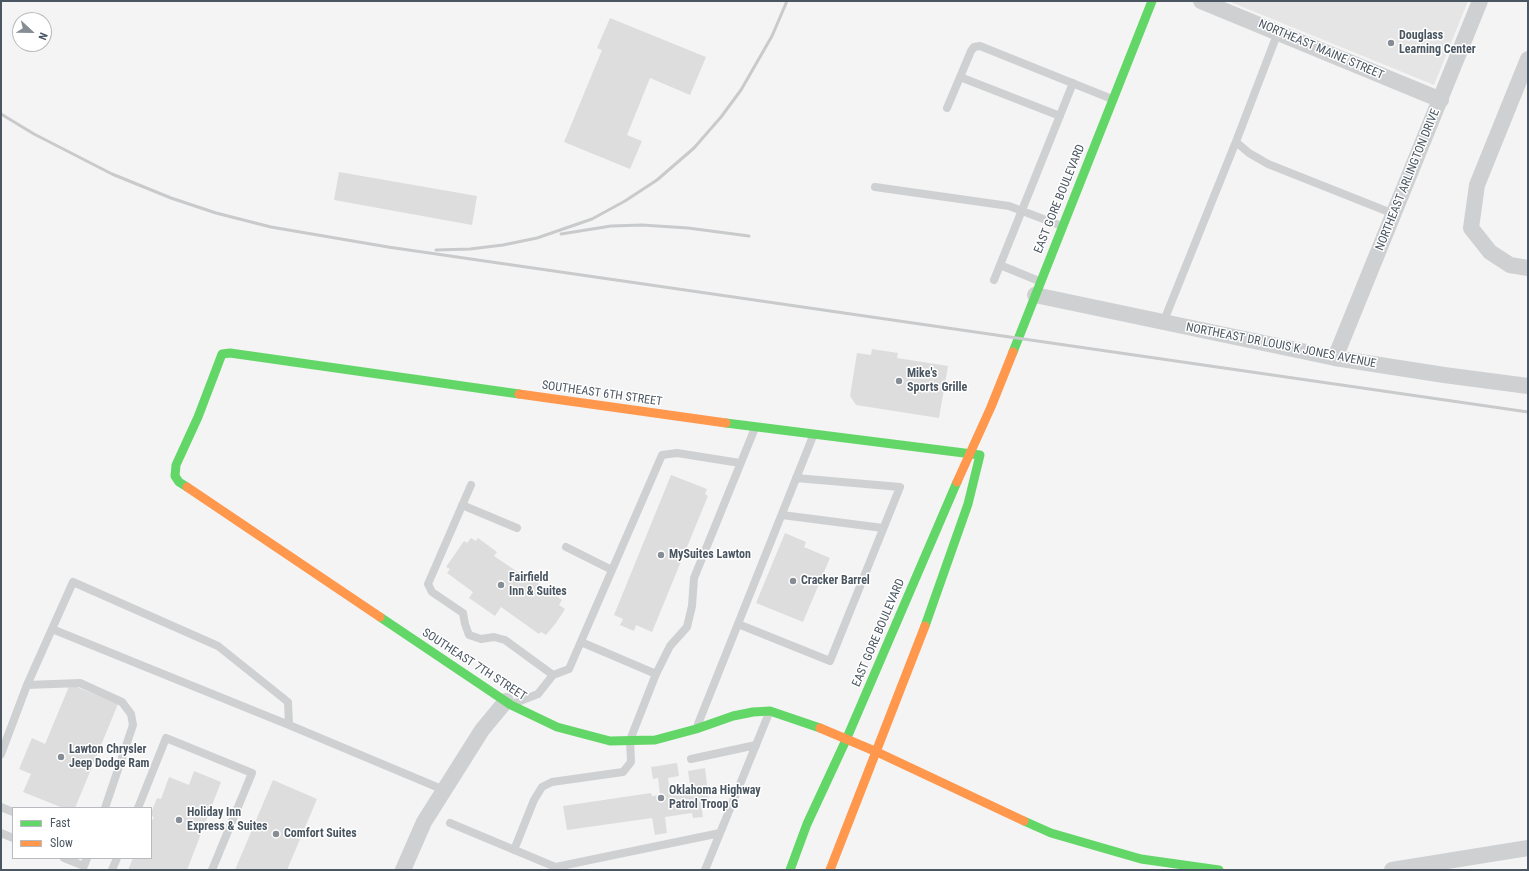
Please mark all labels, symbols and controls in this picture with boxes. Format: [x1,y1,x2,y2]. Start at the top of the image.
north arrow [12,12,52,52]
street label: NORTHEAST MAINE STREET [1256,17,1386,83]
place label: Douglass Learning Center [1399,29,1476,57]
text: N [35,31,50,42]
marker: Douglass Learning Center [1386,38,1396,48]
street label: NORTHEAST ARLINGTON DRIVE [1373,107,1443,253]
street label: EAST GORE BOULEVARD [1032,142,1088,256]
street label: NORTHEAST DR LOUIS K JONES AVENUE [1185,320,1377,372]
place label: Mike's Sports Grille [907,367,967,395]
marker: Mike's Sports Grille [894,376,904,386]
street label: SOUTHEAST 6TH STREET [541,378,663,410]
place label: MySuites Lawton [669,548,751,562]
marker: MySuites Lawton [656,550,666,560]
place label: Fairfield Inn & Suites [509,571,567,599]
place label: Cracker Barrel [801,574,870,588]
marker: Cracker Barrel [788,576,798,586]
street label: EAST GORE BOULEVARD [850,577,908,689]
marker: Fairfield Inn & Suites [496,580,506,590]
street label: SOUTHEAST 7TH STREET [419,626,529,704]
place label: Lawton Chrysler Jeep Dodge Ram [69,743,150,771]
marker: Lawton Chrysler Jeep Dodge Ram [56,752,66,762]
place label: Oklahoma Highway Patrol Troop G [669,784,761,812]
marker: Oklahoma Highway Patrol Troop G [656,793,666,803]
place label: Holiday Inn Express & Suites [187,806,268,834]
legend [12,807,152,859]
marker: Holiday Inn Express & Suites [174,815,184,825]
text: Fast [50,816,70,830]
place label: Comfort Suites [284,827,357,841]
marker: Comfort Suites [271,829,281,839]
text: Slow [50,836,73,850]

